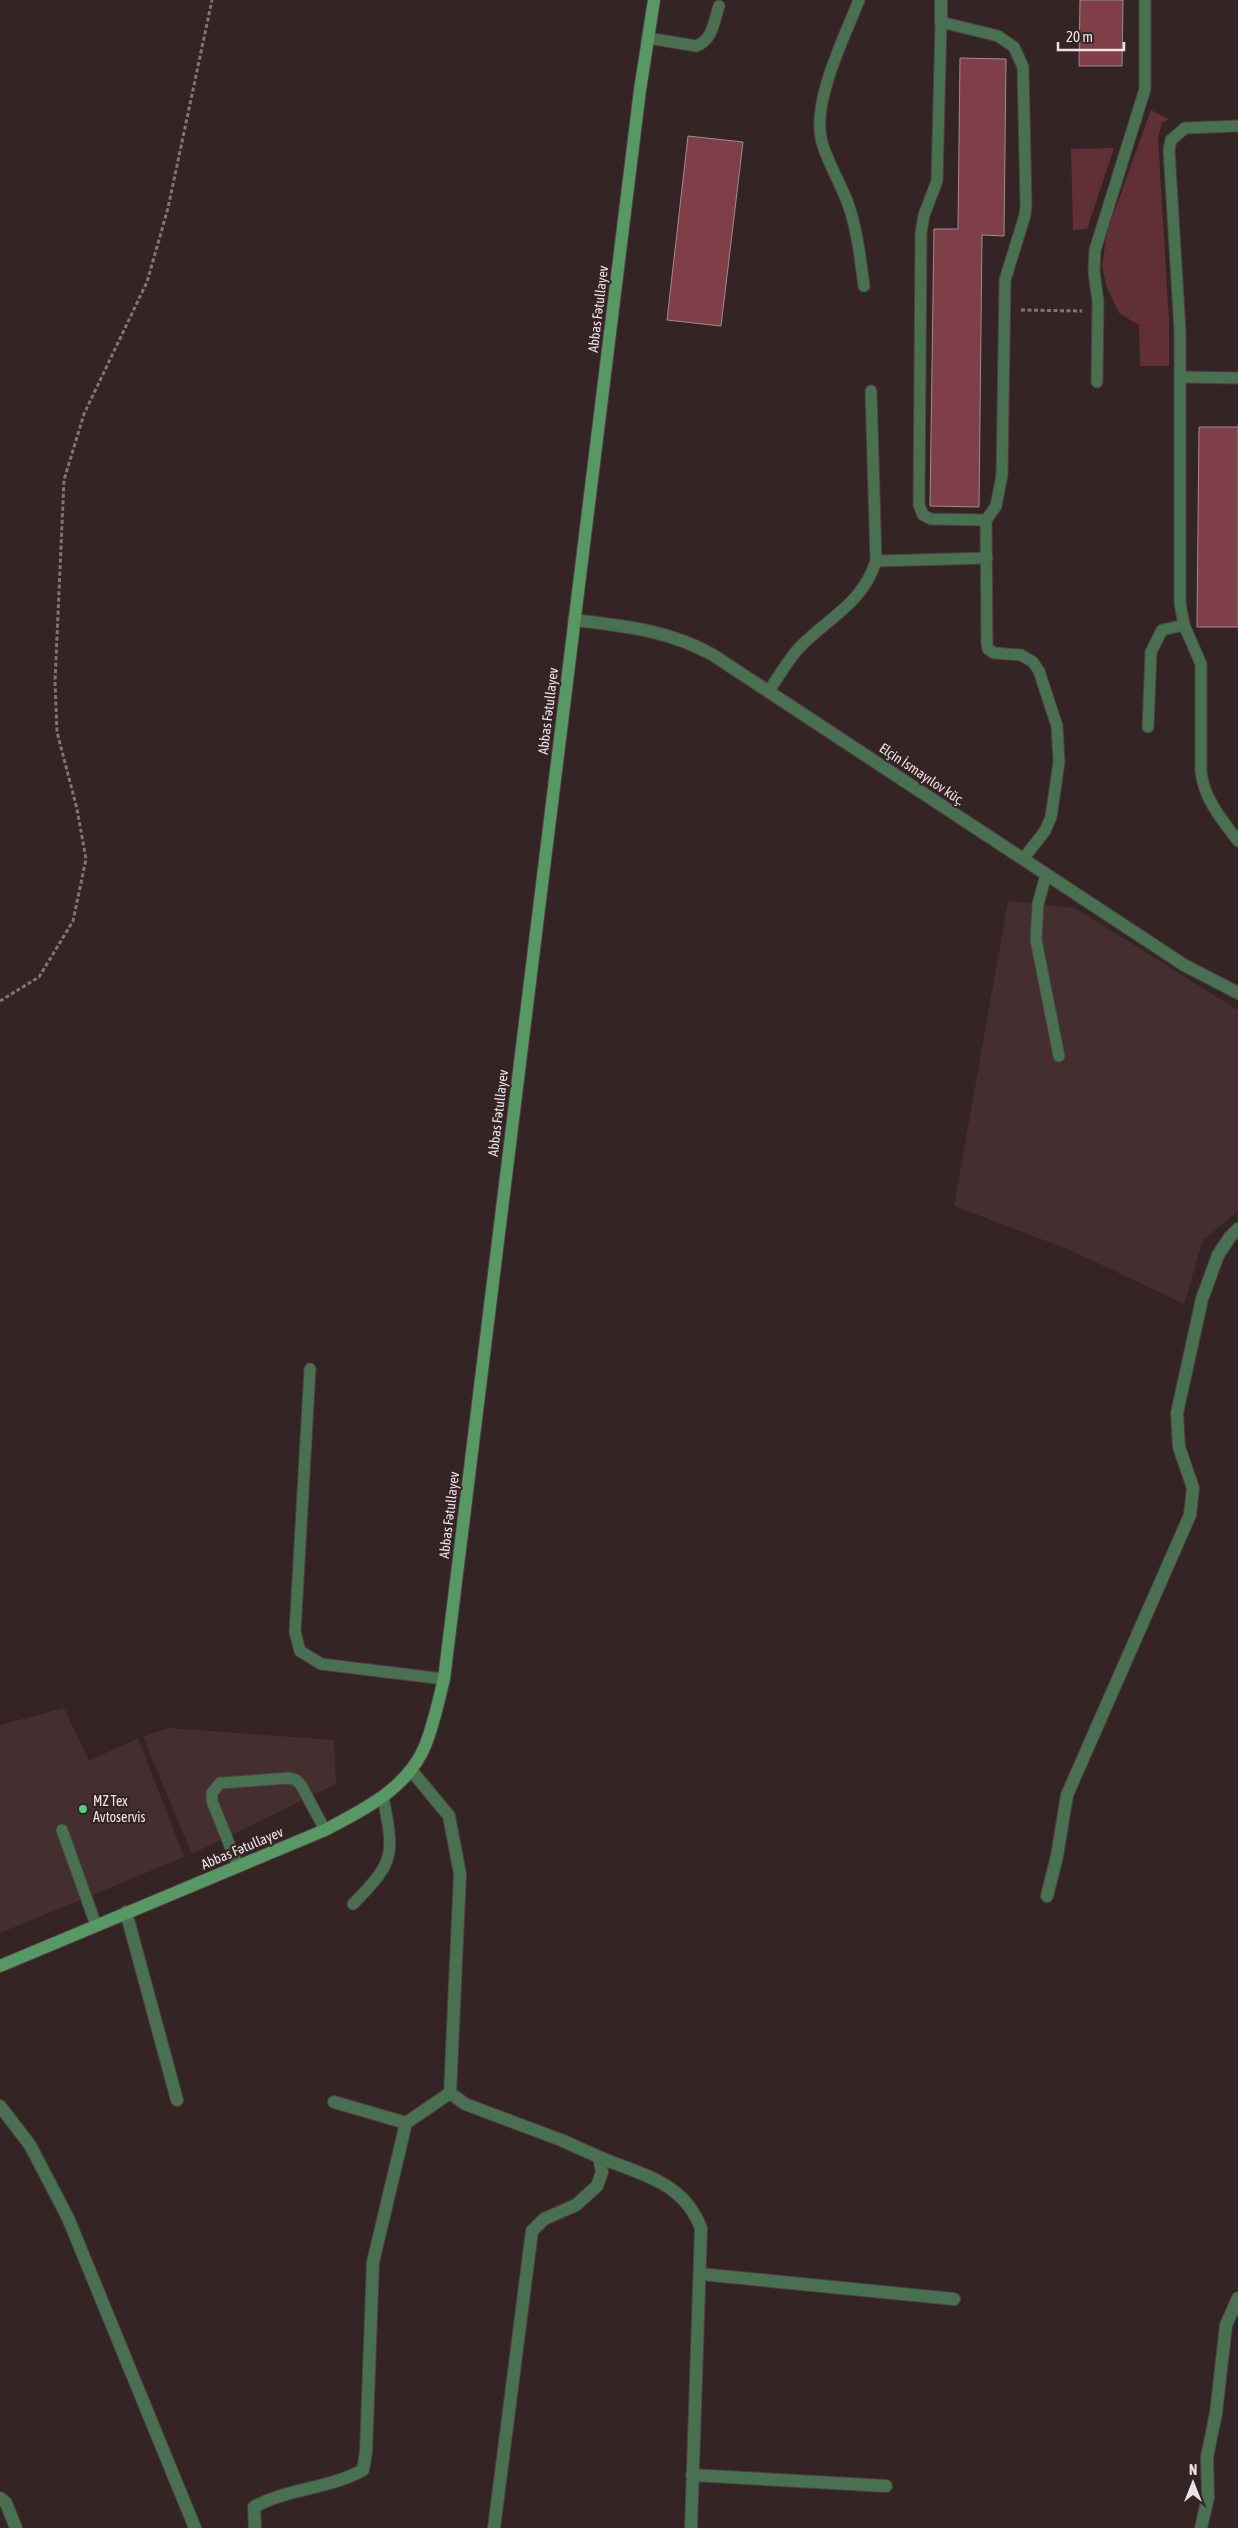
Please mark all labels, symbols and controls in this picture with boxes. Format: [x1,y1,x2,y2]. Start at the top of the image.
scale bar [1058,20,1124,52]
text: 20 m [1066,28,1093,45]
street label: Abbas Fətullayev [585,264,611,353]
street label: Abbas Fətullayev [535,666,561,755]
street label: Elçin İsmayılov küç. [876,740,968,808]
street label: Abbas Fətullayev [485,1068,511,1157]
street label: Abbas Fətullayev [436,1470,462,1559]
place label: MZ Tex Avtoservis [93,1793,146,1825]
marker: MZ Tex Avtoservis [77,1803,89,1815]
street label: Abbas Fətullayev [199,1823,286,1872]
north arrow [1168,2458,1218,2508]
text: N [1189,2462,1197,2478]

